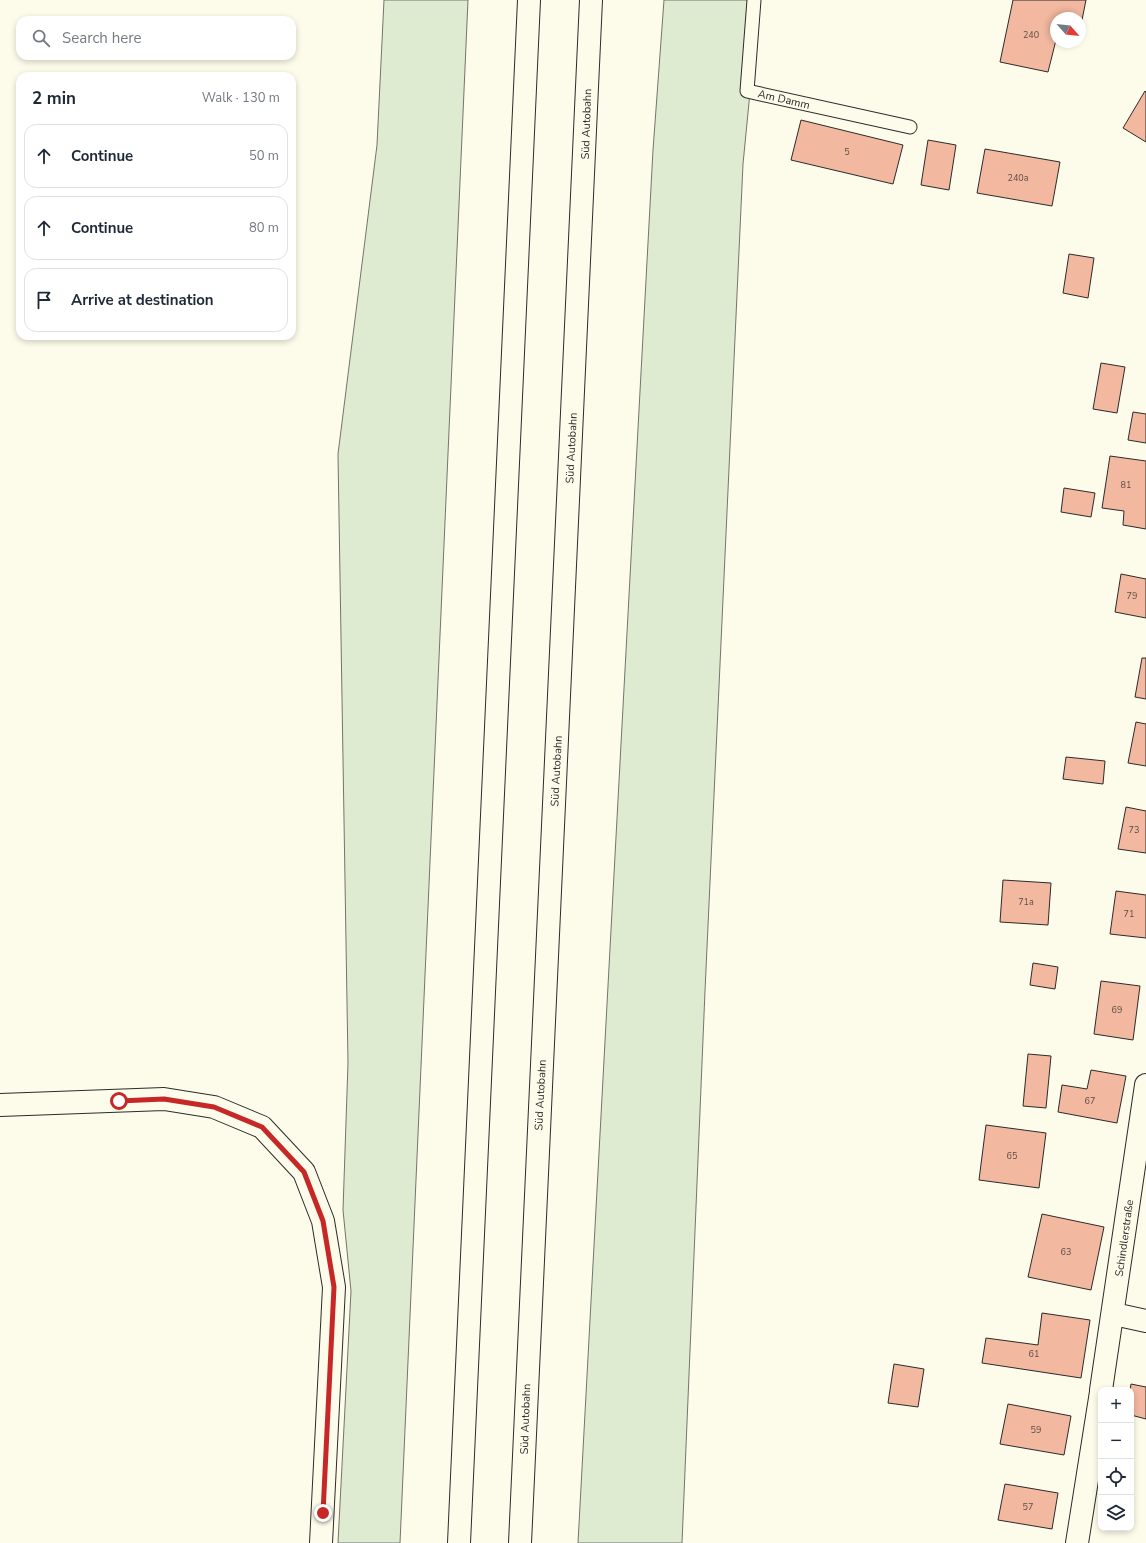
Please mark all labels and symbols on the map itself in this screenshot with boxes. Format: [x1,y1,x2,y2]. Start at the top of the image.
north arrow [1050,12,1086,48]
house number: 240 [1023,29,1039,41]
street label: Am Damm [756,86,811,113]
street label: Süd Autobahn [578,88,595,160]
house number: 5 [844,146,850,158]
house number: 240a [1008,172,1029,184]
street label: Süd Autobahn [562,412,581,484]
house number: 81 [1121,479,1131,491]
house number: 79 [1127,590,1137,602]
street label: Süd Autobahn [547,735,566,807]
house number: 73 [1129,824,1139,836]
house number: 71a [1018,896,1034,908]
house number: 71 [1124,908,1134,920]
house number: 69 [1112,1004,1122,1016]
street label: Süd Autobahn [531,1059,550,1131]
route start [110,1092,128,1110]
house number: 67 [1085,1095,1095,1107]
house number: 65 [1007,1150,1017,1162]
street label: Schindlerstraße [1112,1198,1137,1278]
house number: 63 [1061,1246,1071,1258]
house number: 61 [1029,1348,1039,1360]
street label: Süd Autobahn [517,1383,534,1455]
house number: 59 [1031,1424,1041,1436]
house number: 57 [1023,1501,1033,1513]
route end [314,1504,332,1522]

